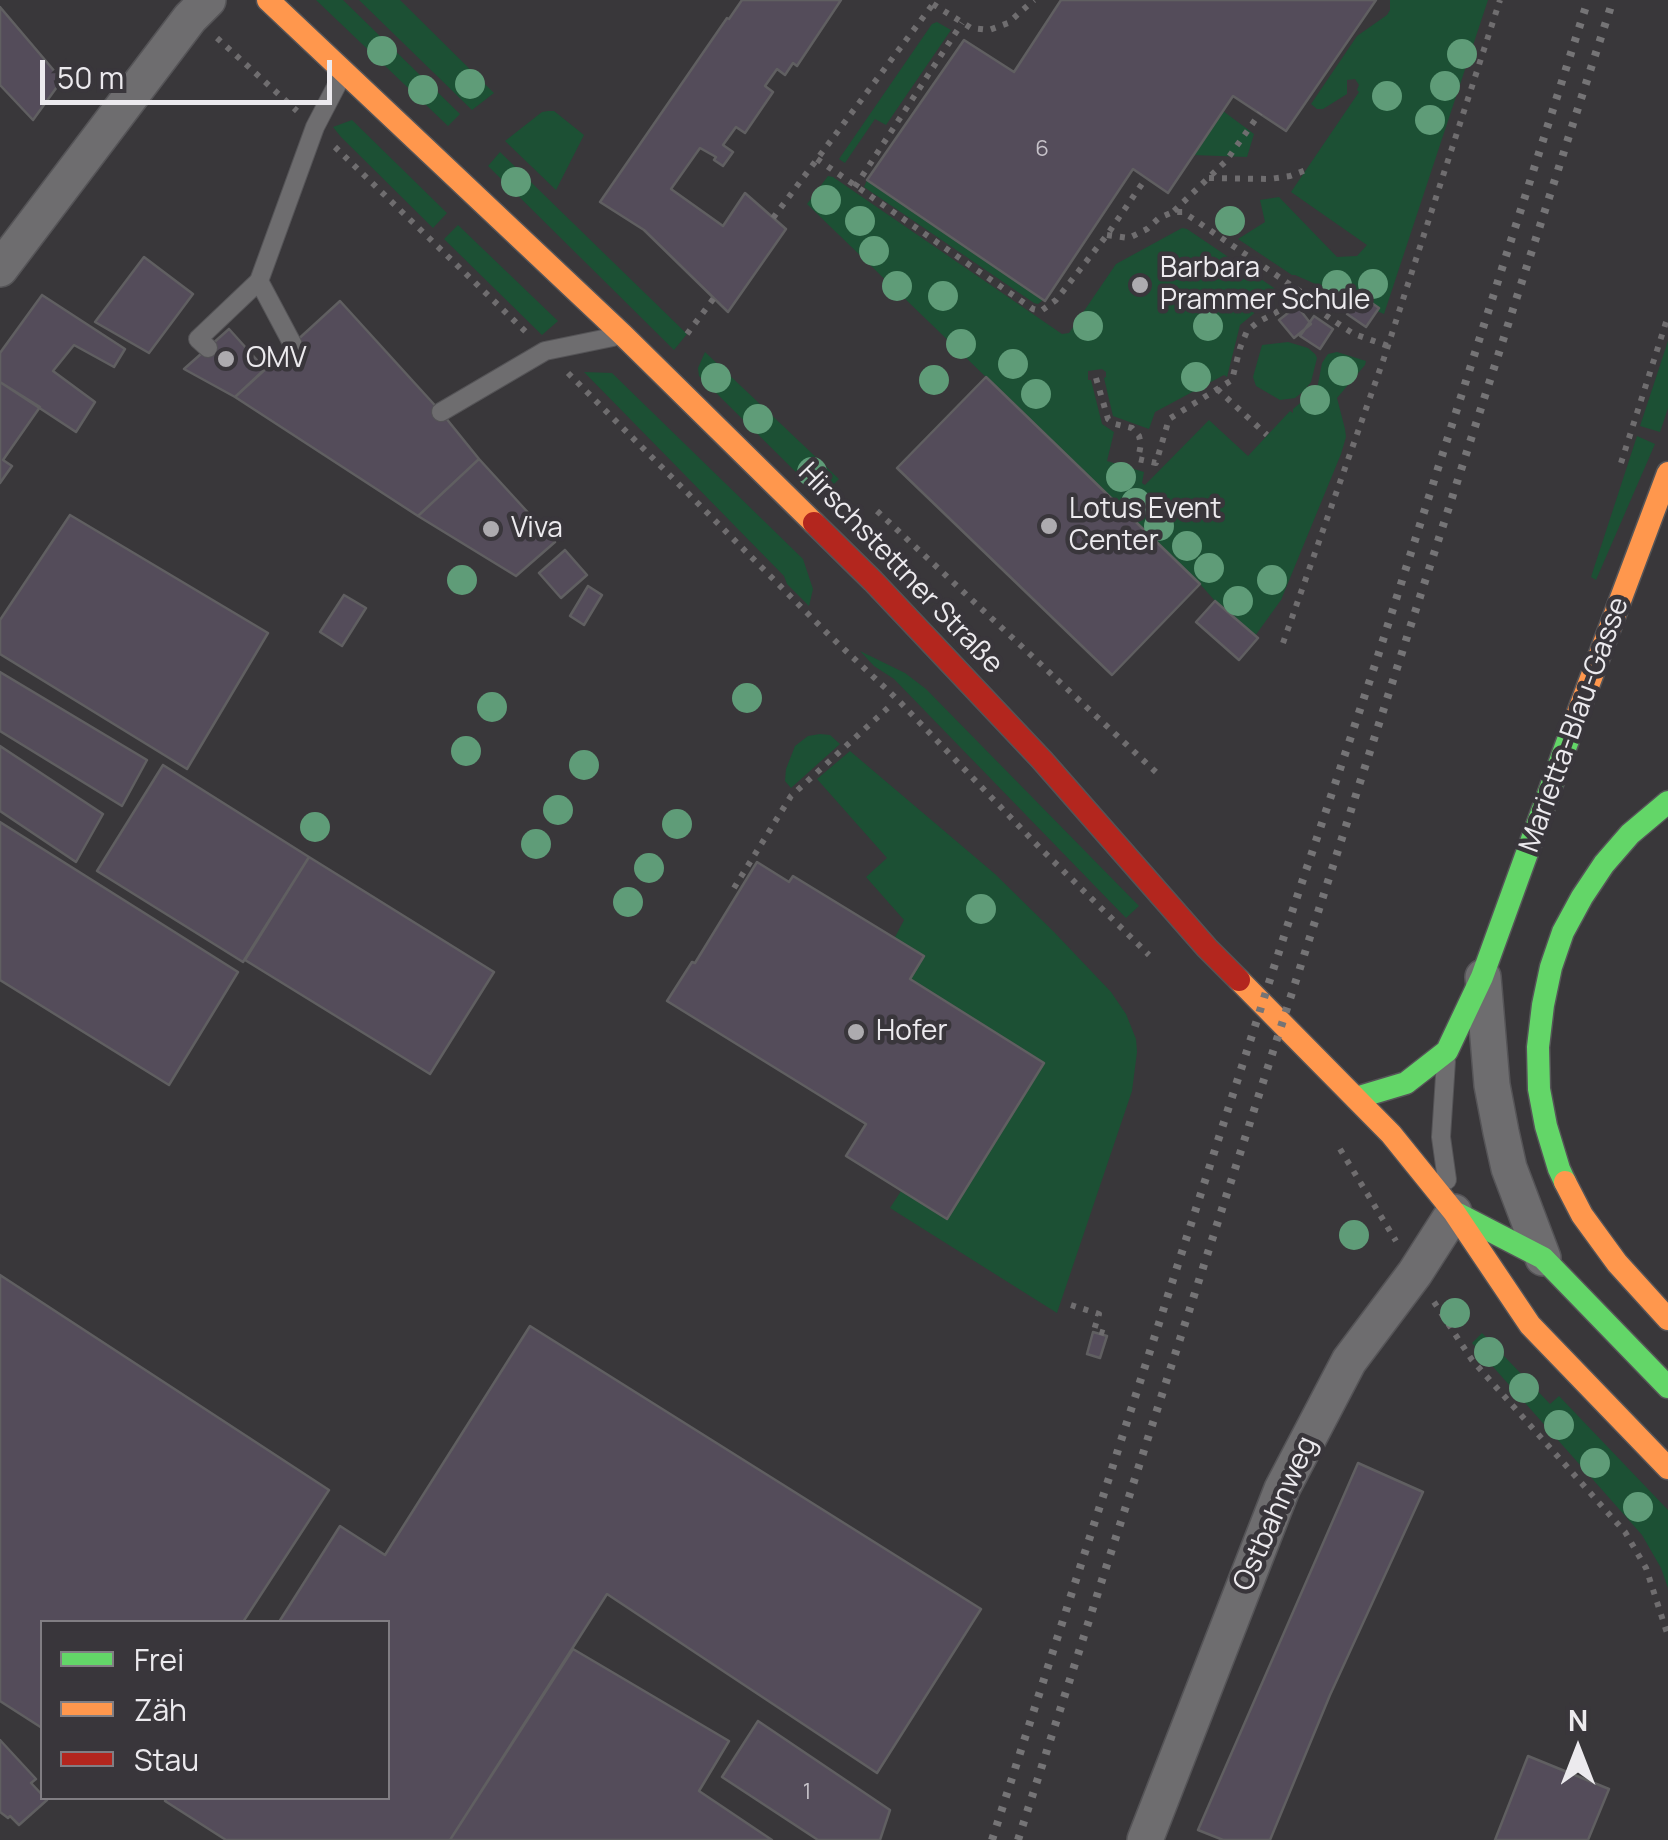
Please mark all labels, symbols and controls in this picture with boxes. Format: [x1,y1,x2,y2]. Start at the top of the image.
scale bar [45,40,338,102]
text: 50 m [57,57,124,98]
house number: 6 [1035,137,1049,163]
place label: Barbara Prammer Schule [1160,252,1370,318]
marker: Barbara Prammer Schule [1129,274,1151,296]
place label: OMV [246,342,307,376]
marker: OMV [215,348,237,370]
street label: Hirschstettner Straße [791,457,1009,681]
place label: Lotus Event Center [1069,493,1221,559]
place label: Viva [511,512,563,546]
marker: Lotus Event Center [1038,515,1060,537]
marker: Viva [480,518,502,540]
street label: Marietta-Blau-Gasse [1513,593,1637,857]
place label: Hofer [876,1015,948,1049]
marker: Hofer [845,1021,867,1043]
street label: Ostbahnweg [1227,1432,1325,1596]
legend [40,1620,390,1800]
text: Frei [134,1639,184,1680]
text: Zäh [134,1689,187,1730]
north arrow [1528,1700,1628,1800]
text: N [1568,1701,1588,1739]
text: Stau [134,1739,199,1780]
house number: 1 [803,1780,811,1806]

